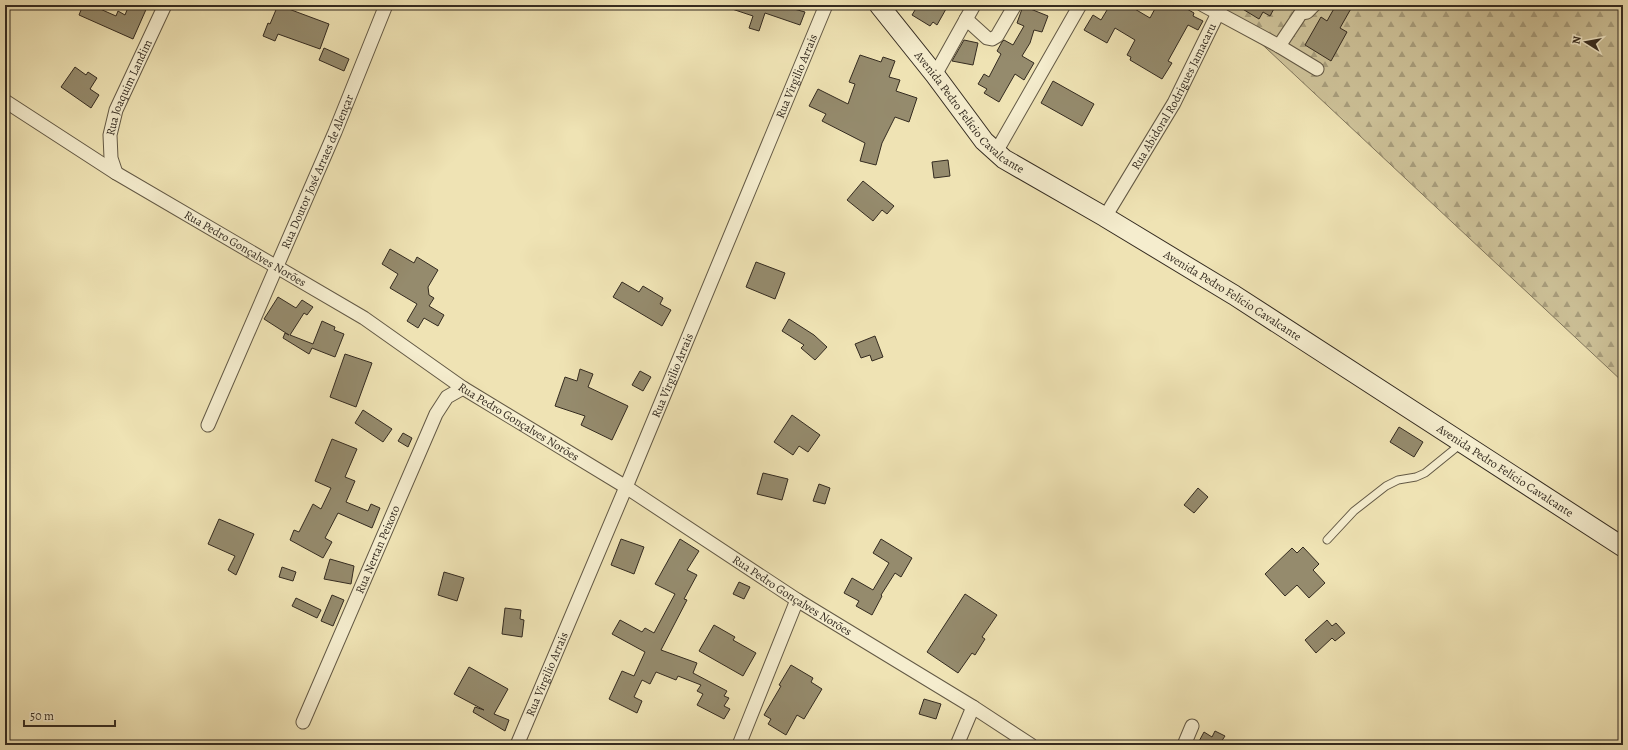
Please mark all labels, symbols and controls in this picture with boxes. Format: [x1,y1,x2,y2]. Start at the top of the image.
street label: Rua Abidoral Rodrigues Jamacaru [1128,20,1220,173]
north arrow [1566,22,1606,62]
street label: Rua Virgilio Arrais [772,31,821,121]
text: N [1569,35,1585,46]
street label: Rua Joaquim Landim [102,37,156,137]
street label: Avenida Pedro Felício Cavalcante [910,47,1027,177]
street label: Rua Doutor José Arraes de Alençar [277,92,357,251]
street label: Rua Pedro Gonçalves Norões [181,207,309,291]
street label: Avenida Pedro Felício Cavalcante [1160,246,1305,345]
street label: Rua Virgilio Arrais [648,330,697,420]
street label: Rua Pedro Gonçalves Norões [455,379,582,465]
street label: Avenida Pedro Felício Cavalcante [1433,420,1577,521]
street label: Rua Nertan Peixoto [351,503,404,596]
street label: Rua Pedro Gonçalves Norões [729,551,855,640]
street label: Rua Virgilio Arrais [522,629,572,719]
scale bar [24,702,115,728]
text: 50 m [30,708,54,724]

